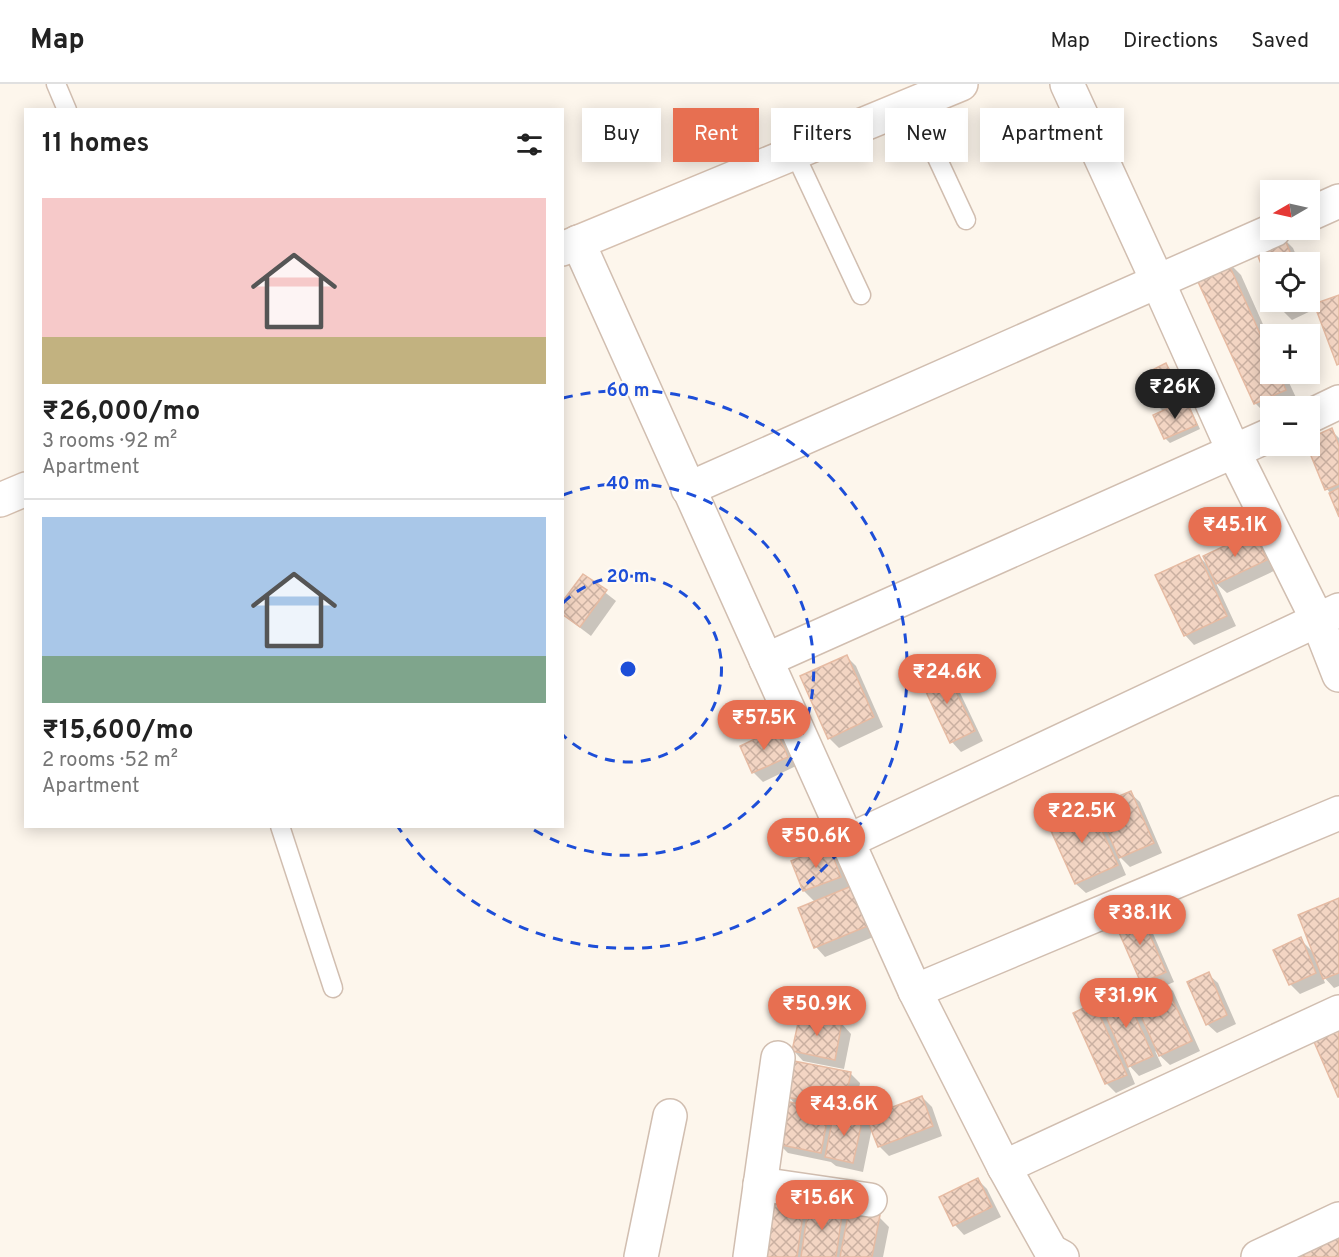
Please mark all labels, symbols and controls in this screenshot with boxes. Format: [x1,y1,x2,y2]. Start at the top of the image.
text: Map [30,23,85,59]
text: Map [1050,28,1090,55]
text: Directions [1123,28,1218,55]
text: Saved [1251,28,1309,55]
chip: Buy [582,108,661,162]
chip: Rent [673,108,759,162]
chip: Filters [771,108,873,162]
chip: New [885,108,968,162]
chip: Apartment [980,108,1124,162]
text: 11 homes [42,128,149,161]
icon: filters [513,128,546,161]
north arrow [1260,180,1320,240]
map controls [1260,180,1320,456]
icon: home [240,237,348,345]
button: locate [1260,252,1320,312]
button: + [1260,324,1320,384]
pin: ₹26K [1139,369,1211,420]
text: ₹26K [1149,375,1201,401]
text: 60 m [606,380,650,403]
text: ₹26,000/mo [42,396,200,429]
button: − [1260,396,1320,456]
text: 3 rooms · 92 m² [42,429,177,455]
text: Apartment [42,455,140,481]
text: 40 m [606,473,650,496]
pin: ₹45.1K [1186,507,1284,558]
text: ₹45.1K [1202,513,1268,539]
icon: home [240,556,348,664]
text: 20 m [606,566,650,589]
pin: ₹24.6K [898,654,996,705]
centre of rings [618,659,638,679]
text: ₹24.6K [912,660,982,686]
pin: ₹57.5K [715,700,813,751]
text: ₹57.5K [732,706,796,732]
text: ₹15,600/mo [42,715,193,748]
text: 2 rooms · 52 m² [42,748,178,774]
text: Apartment [42,774,140,800]
pin: ₹22.5K [1033,793,1131,844]
text: ₹22.5K [1048,799,1116,825]
pin: ₹50.6K [767,818,865,869]
text: ₹50.6K [781,824,851,850]
pin: ₹38.1K [1091,895,1189,946]
text: ₹38.1K [1108,901,1172,927]
pin: ₹31.9K [1077,978,1175,1029]
text: ₹31.9K [1094,984,1158,1010]
pin: ₹50.9K [768,986,866,1037]
text: ₹50.9K [782,992,852,1018]
pin: ₹43.6K [795,1086,893,1137]
text: ₹43.6K [810,1092,878,1118]
pin: ₹15.6K [773,1180,871,1231]
text: ₹15.6K [790,1186,854,1212]

